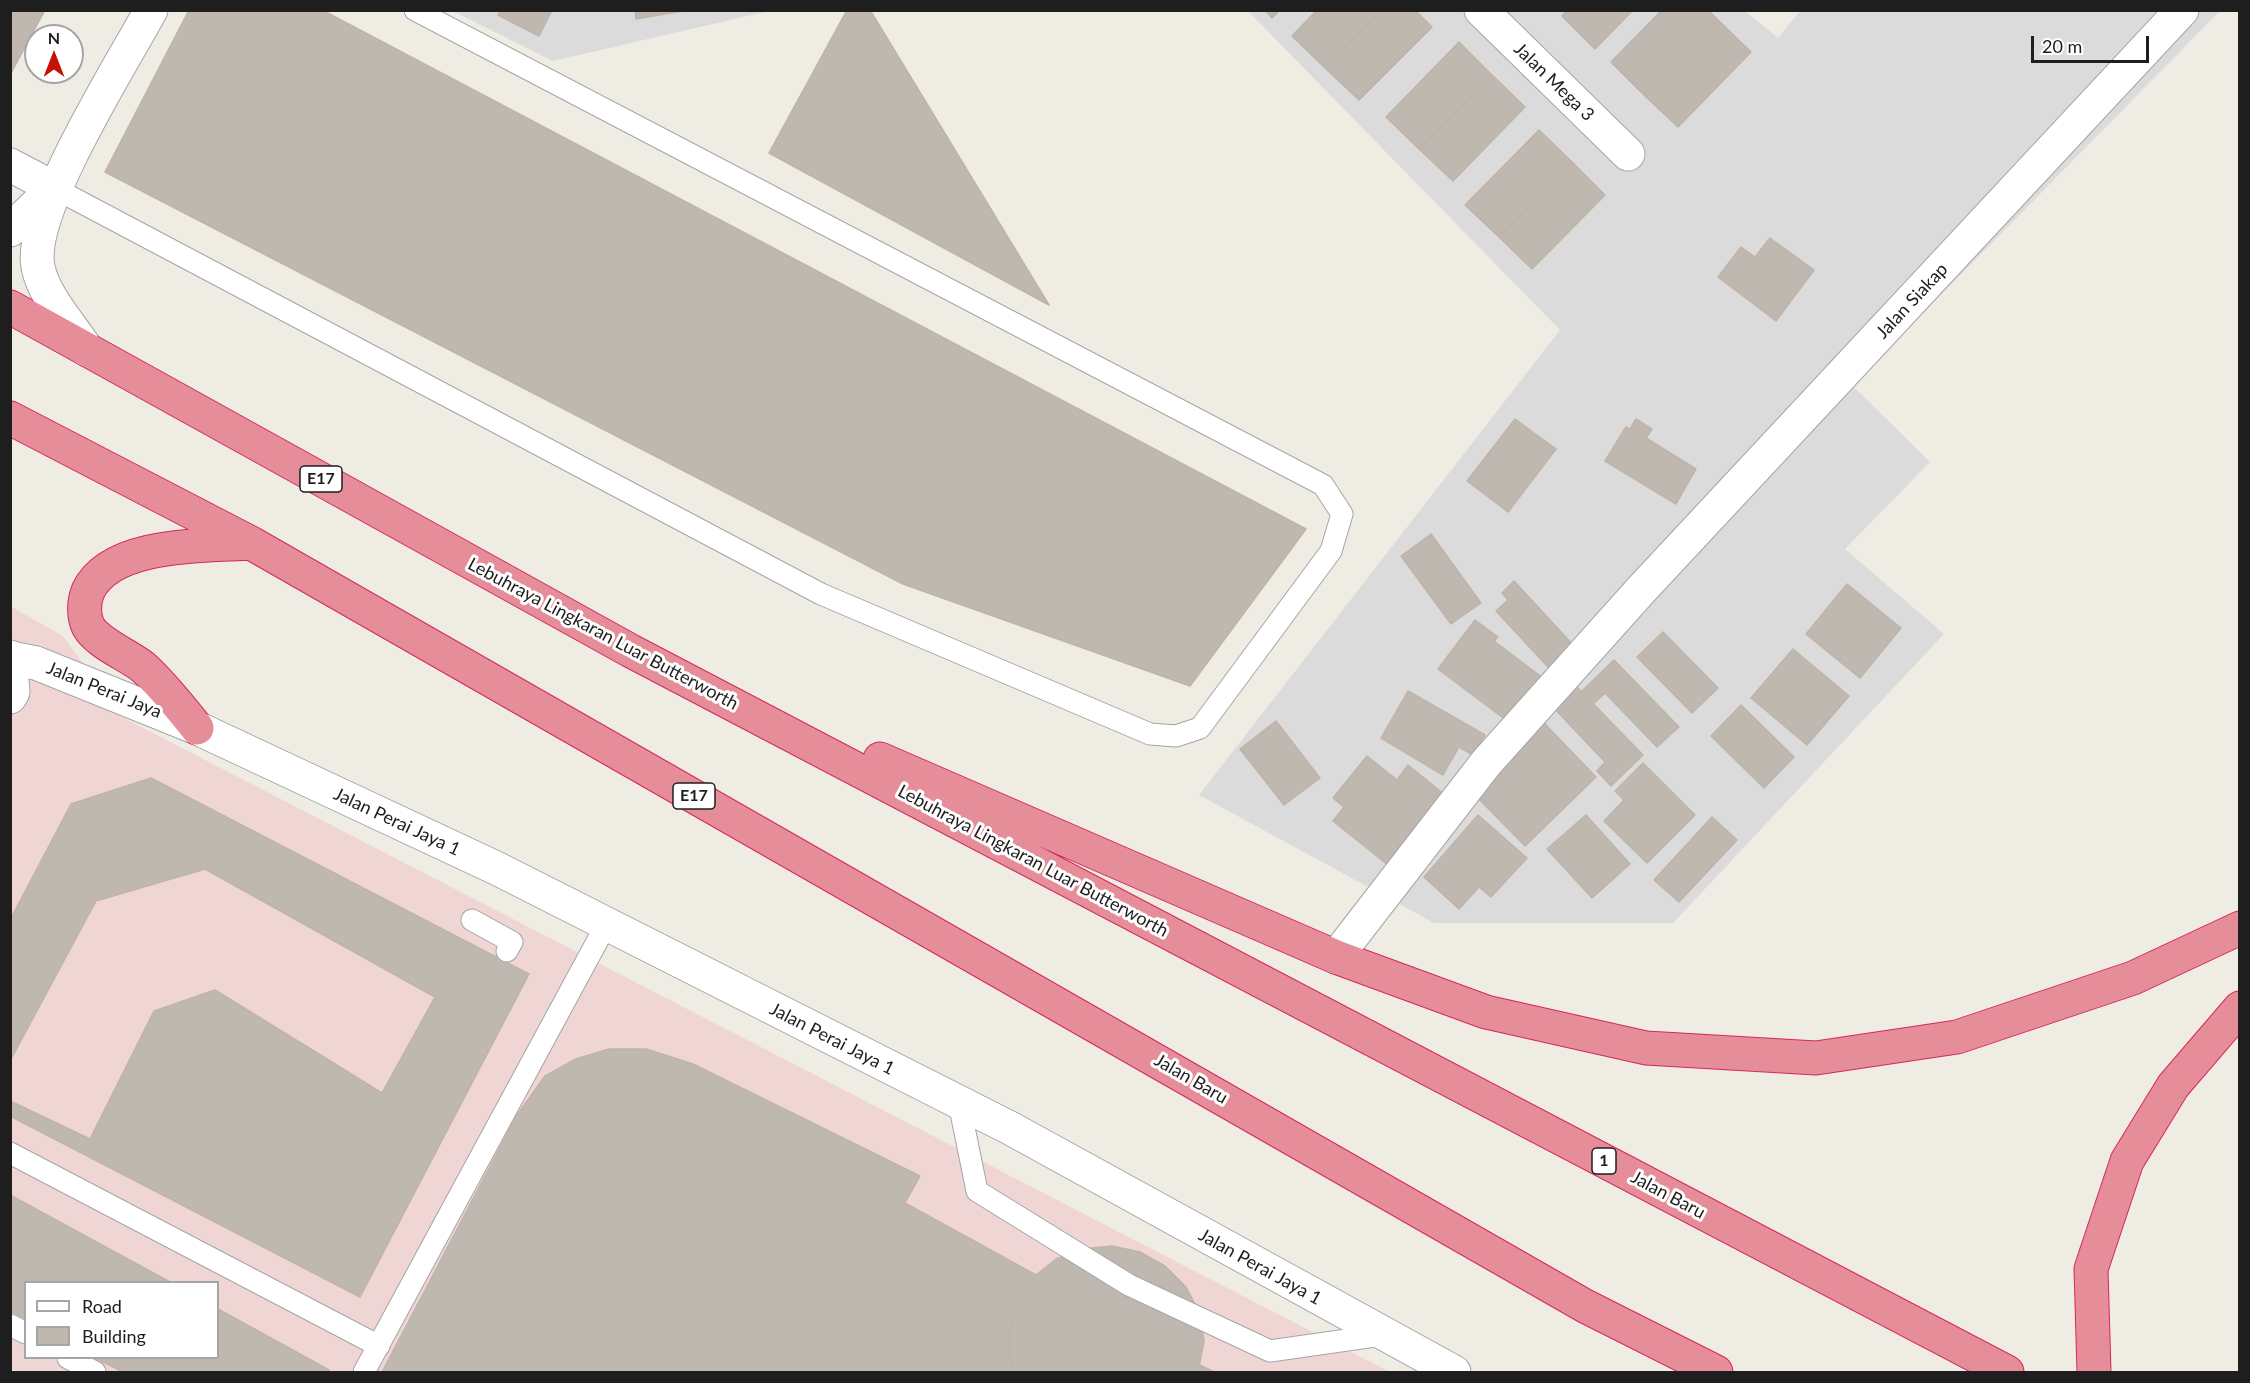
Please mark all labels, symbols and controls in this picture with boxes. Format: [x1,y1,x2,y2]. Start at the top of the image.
north arrow [24,24,84,84]
scale bar [2034,24,2152,62]
text: N [48,28,60,47]
text: 20 m [2042,35,2082,57]
street label: Jalan Mega 3 [1509,38,1599,126]
street label: Jalan Siakap [1872,259,1952,343]
road number: E17 [300,466,342,492]
street label: Lebuhraya Lingkaran Luar Butterworth [464,553,742,715]
street label: Jalan Perai Jaya [43,657,165,723]
street label: Lebuhraya Lingkaran Luar Butterworth [894,780,1172,942]
street label: Jalan Perai Jaya 1 [330,783,464,861]
road number: E17 [673,783,715,809]
street label: Jalan Perai Jaya 1 [766,998,898,1080]
street label: Jalan Baru [1150,1049,1232,1109]
road number: 1 [1592,1148,1616,1174]
street label: Jalan Baru [1627,1166,1709,1224]
street label: Jalan Perai Jaya 1 [1195,1224,1325,1310]
legend [24,1281,219,1359]
text: Road [82,1295,122,1317]
text: Building [82,1325,146,1347]

